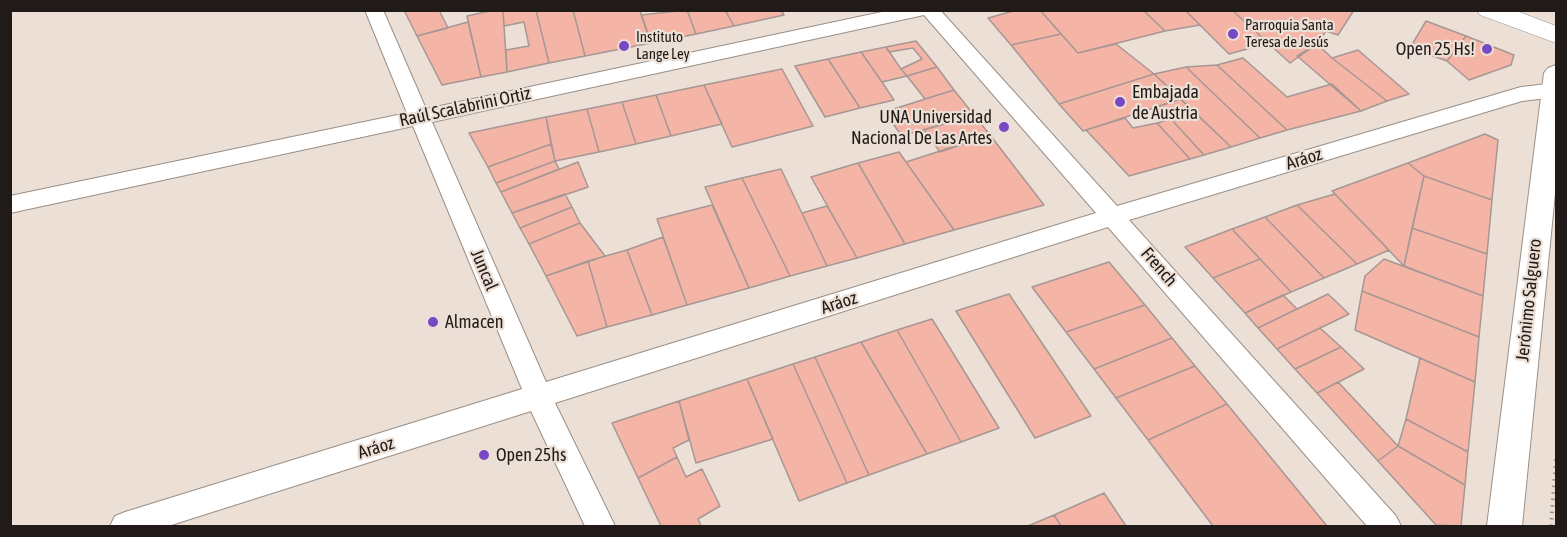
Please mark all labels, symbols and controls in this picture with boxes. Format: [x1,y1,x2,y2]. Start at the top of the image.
place label: Parroquia Santa Teresa de Jesús [1245,16,1334,51]
marker: Parroquia Santa Teresa de Jesús [1226,27,1240,41]
place label: Instituto Lange Ley [636,28,690,63]
place label: Open 25 Hs! [1396,38,1475,60]
marker: Instituto Lange Ley [617,39,631,53]
marker: Open 25 Hs! [1480,42,1494,56]
place label: Embajada de Austria [1132,81,1199,124]
street label: Raúl Scalabrini Ortiz [397,83,533,131]
marker: Embajada de Austria [1113,95,1127,109]
place label: UNA Universidad Nacional De Las Artes [851,106,992,148]
marker: UNA Universidad Nacional De Las Artes [997,120,1011,134]
street label: Aráoz [1283,143,1325,175]
street label: Jerónimo Salguero [1512,238,1546,362]
street label: French [1136,243,1182,291]
street label: Juncal [466,246,502,294]
street label: Aráoz [818,287,860,319]
place label: Almacen [445,311,503,333]
marker: Almacen [426,315,440,329]
street label: Aráoz [355,432,397,464]
place label: Open 25hs [496,444,566,466]
marker: Open 25hs [477,448,491,462]

